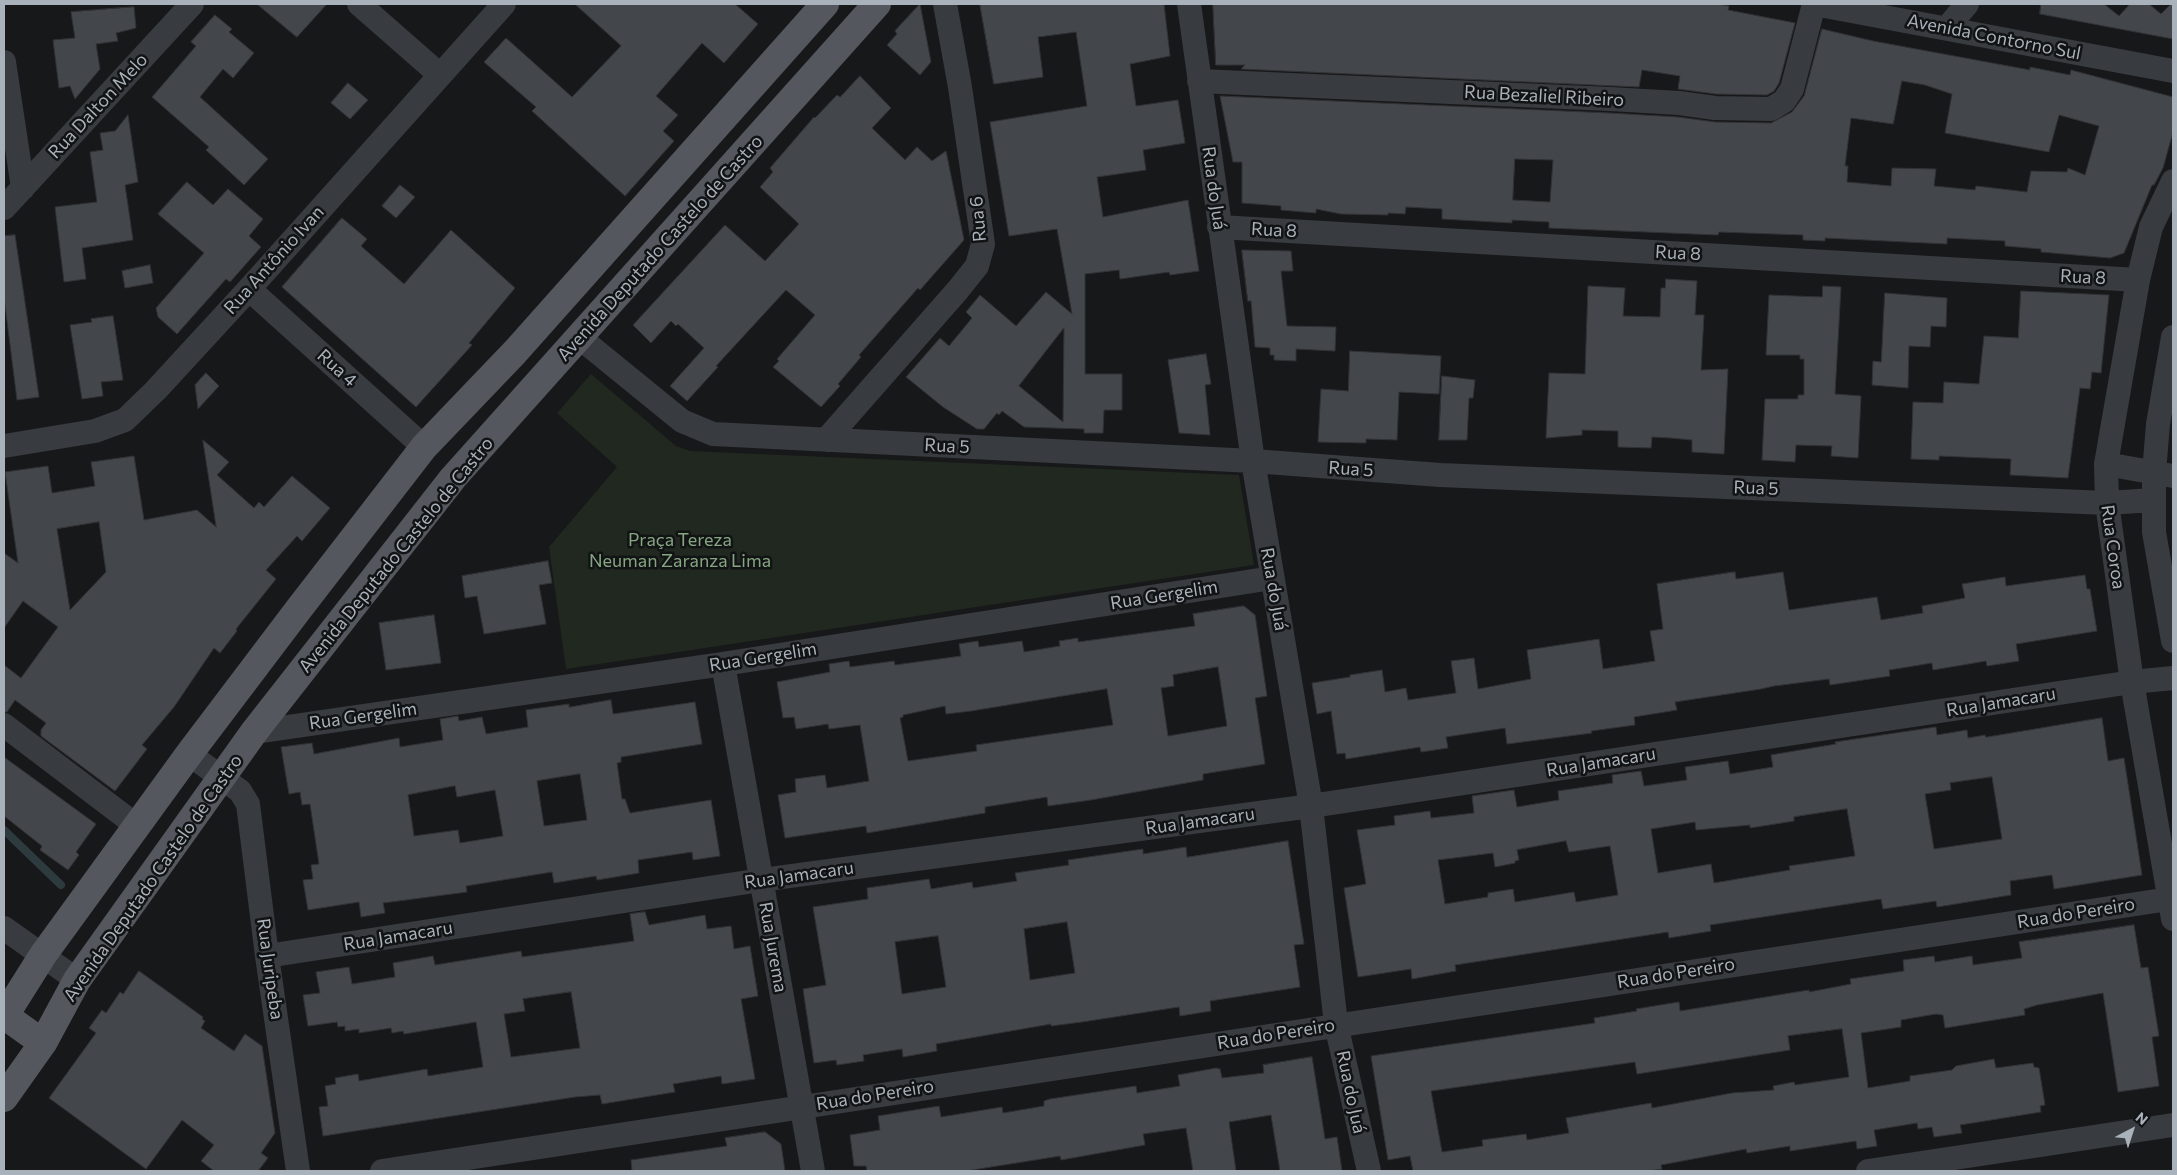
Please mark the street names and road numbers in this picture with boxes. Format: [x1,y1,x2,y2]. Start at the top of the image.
street label: Avenida Contorno Sul [1905,10,2083,64]
street label: Rua Dalton Melo [44,49,152,163]
street label: Rua Bezaliel Ribeiro [1463,81,1625,111]
street label: Avenida Deputado Castelo de Castro [553,130,767,366]
street label: Rua do Juá [1197,145,1231,231]
street label: Rua 6 [965,195,991,243]
street label: Rua Antônio Ivan [220,201,328,319]
street label: Rua 8 [1251,218,1297,242]
street label: Rua 8 [1655,241,1701,265]
street label: Rua 8 [2060,265,2106,289]
street label: Rua 4 [313,345,361,391]
street label: Avenida Deputado Castelo de Castro [294,433,498,677]
street label: Rua 5 [924,434,970,458]
street label: Rua 5 [1328,457,1374,481]
street label: Rua 5 [1733,476,1779,500]
street label: Rua Coroa [2096,503,2130,591]
street label: Rua do Juá [1256,546,1292,632]
street label: Rua Gergelim [1109,576,1219,614]
street label: Rua Gergelim [708,638,818,676]
street label: Rua Jamacaru [1945,683,2057,721]
street label: Rua Gergelim [308,698,418,734]
street label: Rua Jamacaru [1545,743,1657,781]
street label: Avenida Deputado Castelo de Castro [59,750,247,1006]
street label: Rua Jamacaru [1144,803,1256,839]
street label: Rua Jamacaru [743,857,855,893]
street label: Rua do Pereiro [2016,893,2136,933]
street label: Rua Jurema [754,900,792,994]
street label: Rua Juripeba [252,917,288,1021]
street label: Rua Jamacaru [342,917,454,955]
street label: Rua do Pereiro [1616,953,1736,993]
street label: Rua do Pereiro [1216,1014,1336,1054]
street label: Rua do Juá [1332,1049,1370,1135]
street label: Rua do Pereiro [815,1075,935,1115]

